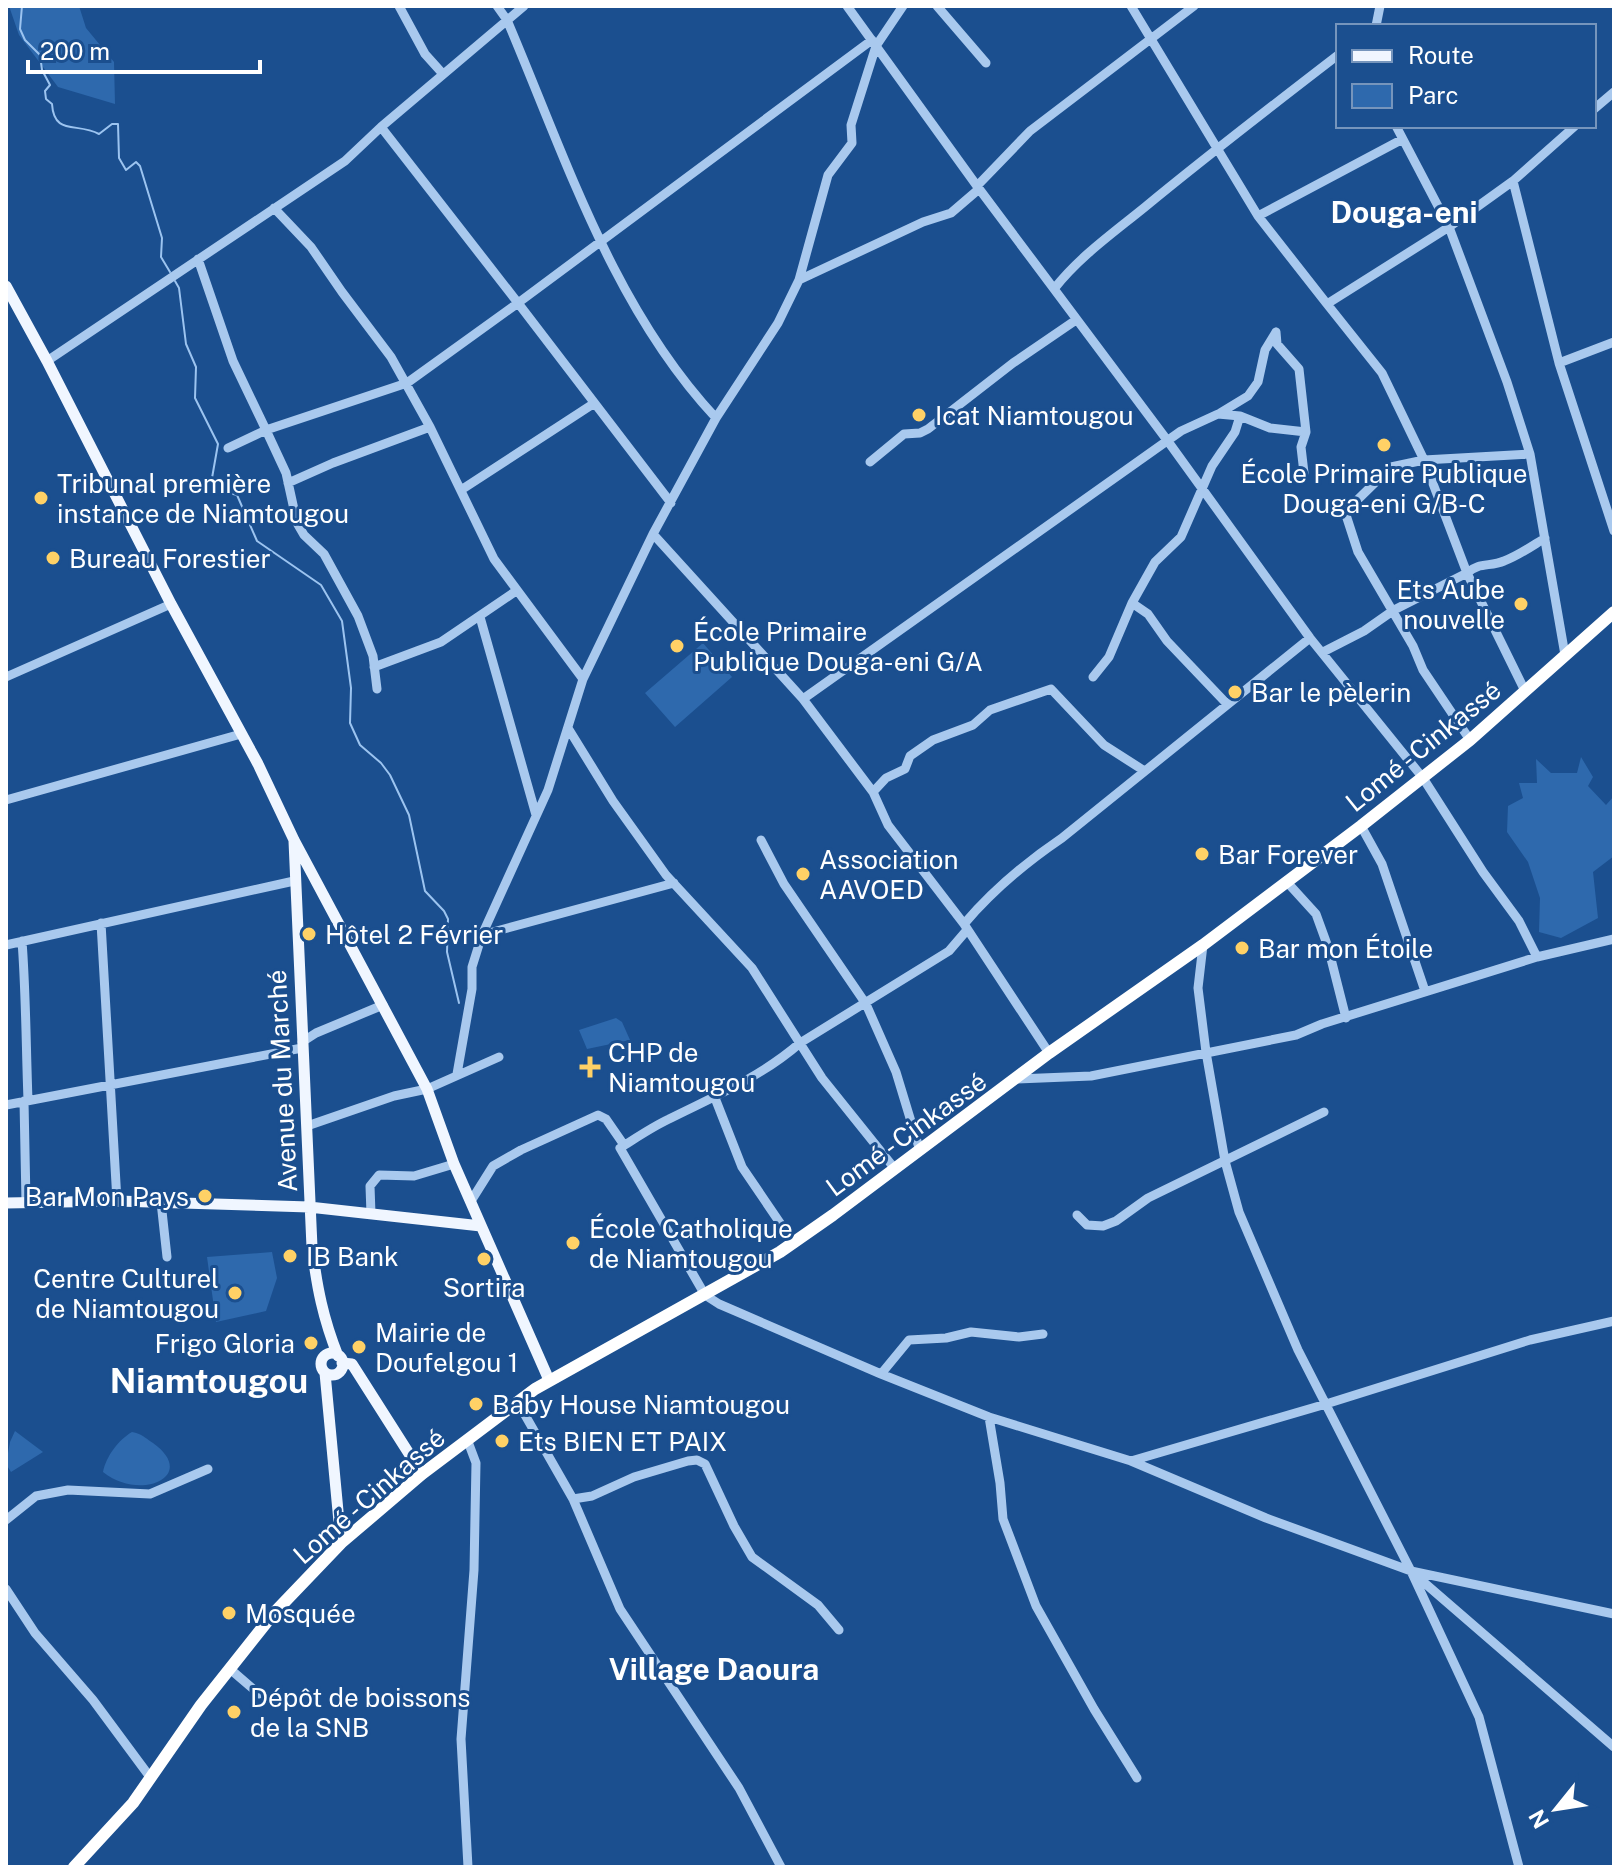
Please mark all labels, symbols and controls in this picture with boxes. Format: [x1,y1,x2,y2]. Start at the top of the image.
scale bar [28,24,260,74]
legend [1336,24,1596,128]
text: 200 m [40,37,110,65]
text: Route [1408,41,1474,69]
text: Parc [1408,81,1459,109]
district label: Douga-eni [1330,194,1478,230]
place label: Icat Niamtougou [935,400,1134,431]
marker: Icat Niamtougou [910,406,928,424]
marker: École Primaire Publique Douga-eni G/B-C [1375,436,1393,454]
place label: École Primaire Publique Douga-eni G/B-C [1240,458,1528,519]
place label: Tribunal première instance de Niamtougou [57,468,349,529]
marker: Tribunal première instance de Niamtougou [32,489,50,507]
place label: Bureau Forestier [69,543,271,574]
marker: Bureau Forestier [44,549,62,567]
place label: Ets Aube nouvelle [1396,574,1505,635]
marker: Ets Aube nouvelle [1512,595,1530,613]
place label: École Primaire Publique Douga-eni G/A [693,616,983,677]
marker: École Primaire Publique Douga-eni G/A [668,637,686,655]
street label: Lomé - Cinkassé [1339,674,1507,818]
place label: Bar le pèlerin [1251,677,1411,708]
marker: Bar le pèlerin [1226,683,1244,701]
place label: Bar Forever [1218,839,1358,870]
place label: Association AAVOED [819,844,959,905]
marker: Bar Forever [1193,845,1211,863]
marker: Association AAVOED [794,865,812,883]
place label: Hôtel 2 Février [325,919,503,950]
marker: Hôtel 2 Février [300,925,318,943]
place label: Bar mon Étoile [1258,933,1433,964]
marker: Bar mon Étoile [1233,939,1251,957]
street label: Avenue du Marché [261,969,303,1193]
place label: CHP de Niamtougou [608,1037,755,1098]
marker: CHP de Niamtougou [579,1056,601,1078]
street label: Lomé - Cinkassé [820,1065,992,1203]
place label: Bar Mon Pays [25,1181,189,1212]
marker: Bar Mon Pays [196,1187,214,1205]
place label: École Catholique de Niamtougou [589,1213,793,1274]
marker: École Catholique de Niamtougou [564,1234,582,1252]
place label: IB Bank [306,1241,399,1272]
marker: IB Bank [281,1247,299,1265]
marker: Sortira [475,1250,493,1268]
place label: Centre Culturel de Niamtougou [33,1263,219,1324]
place label: Sortira [443,1272,525,1303]
marker: Centre Culturel de Niamtougou [226,1284,244,1302]
place label: Mairie de Doufelgou 1 [375,1317,518,1378]
place label: Frigo Gloria [154,1328,295,1359]
marker: Frigo Gloria [302,1334,320,1352]
marker: Mairie de Doufelgou 1 [350,1338,368,1356]
district label: Niamtougou [110,1361,308,1401]
place label: Baby House Niamtougou [492,1389,790,1420]
marker: Baby House Niamtougou [467,1395,485,1413]
street label: Lomé - Cinkassé [287,1422,451,1570]
place label: Ets BIEN ET PAIX [518,1426,727,1457]
marker: Ets BIEN ET PAIX [493,1432,511,1450]
place label: Mosquée [245,1598,356,1629]
marker: Mosquée [220,1604,238,1622]
district label: Village Daoura [609,1651,819,1687]
place label: Dépôt de boissons de la SNB [250,1682,470,1743]
marker: Dépôt de boissons de la SNB [225,1703,243,1721]
north arrow [1516,1769,1596,1849]
text: N [1523,1805,1554,1833]

